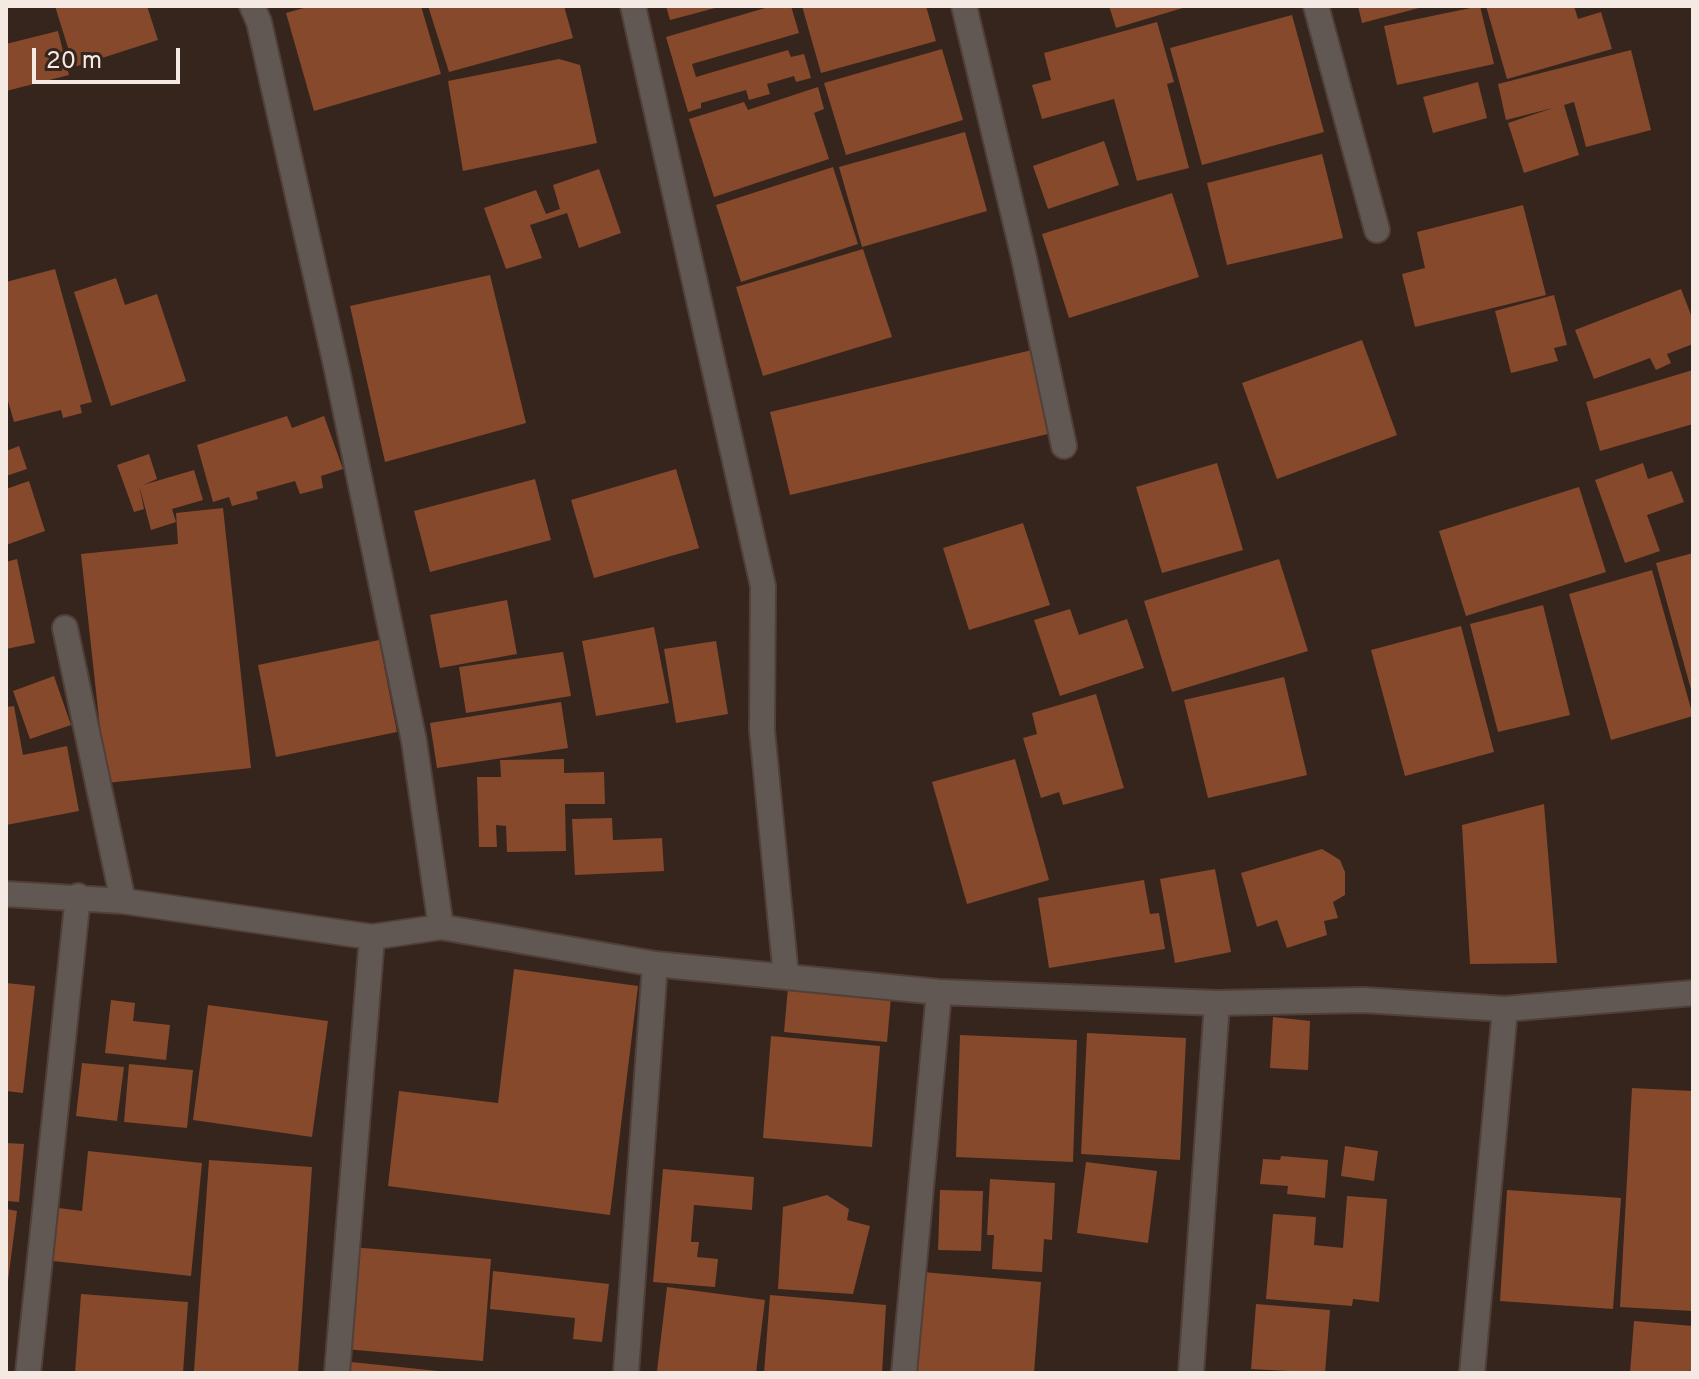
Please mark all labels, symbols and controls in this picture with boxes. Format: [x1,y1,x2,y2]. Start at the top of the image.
scale bar [36,32,184,82]
text: 20 m [46,47,102,77]

